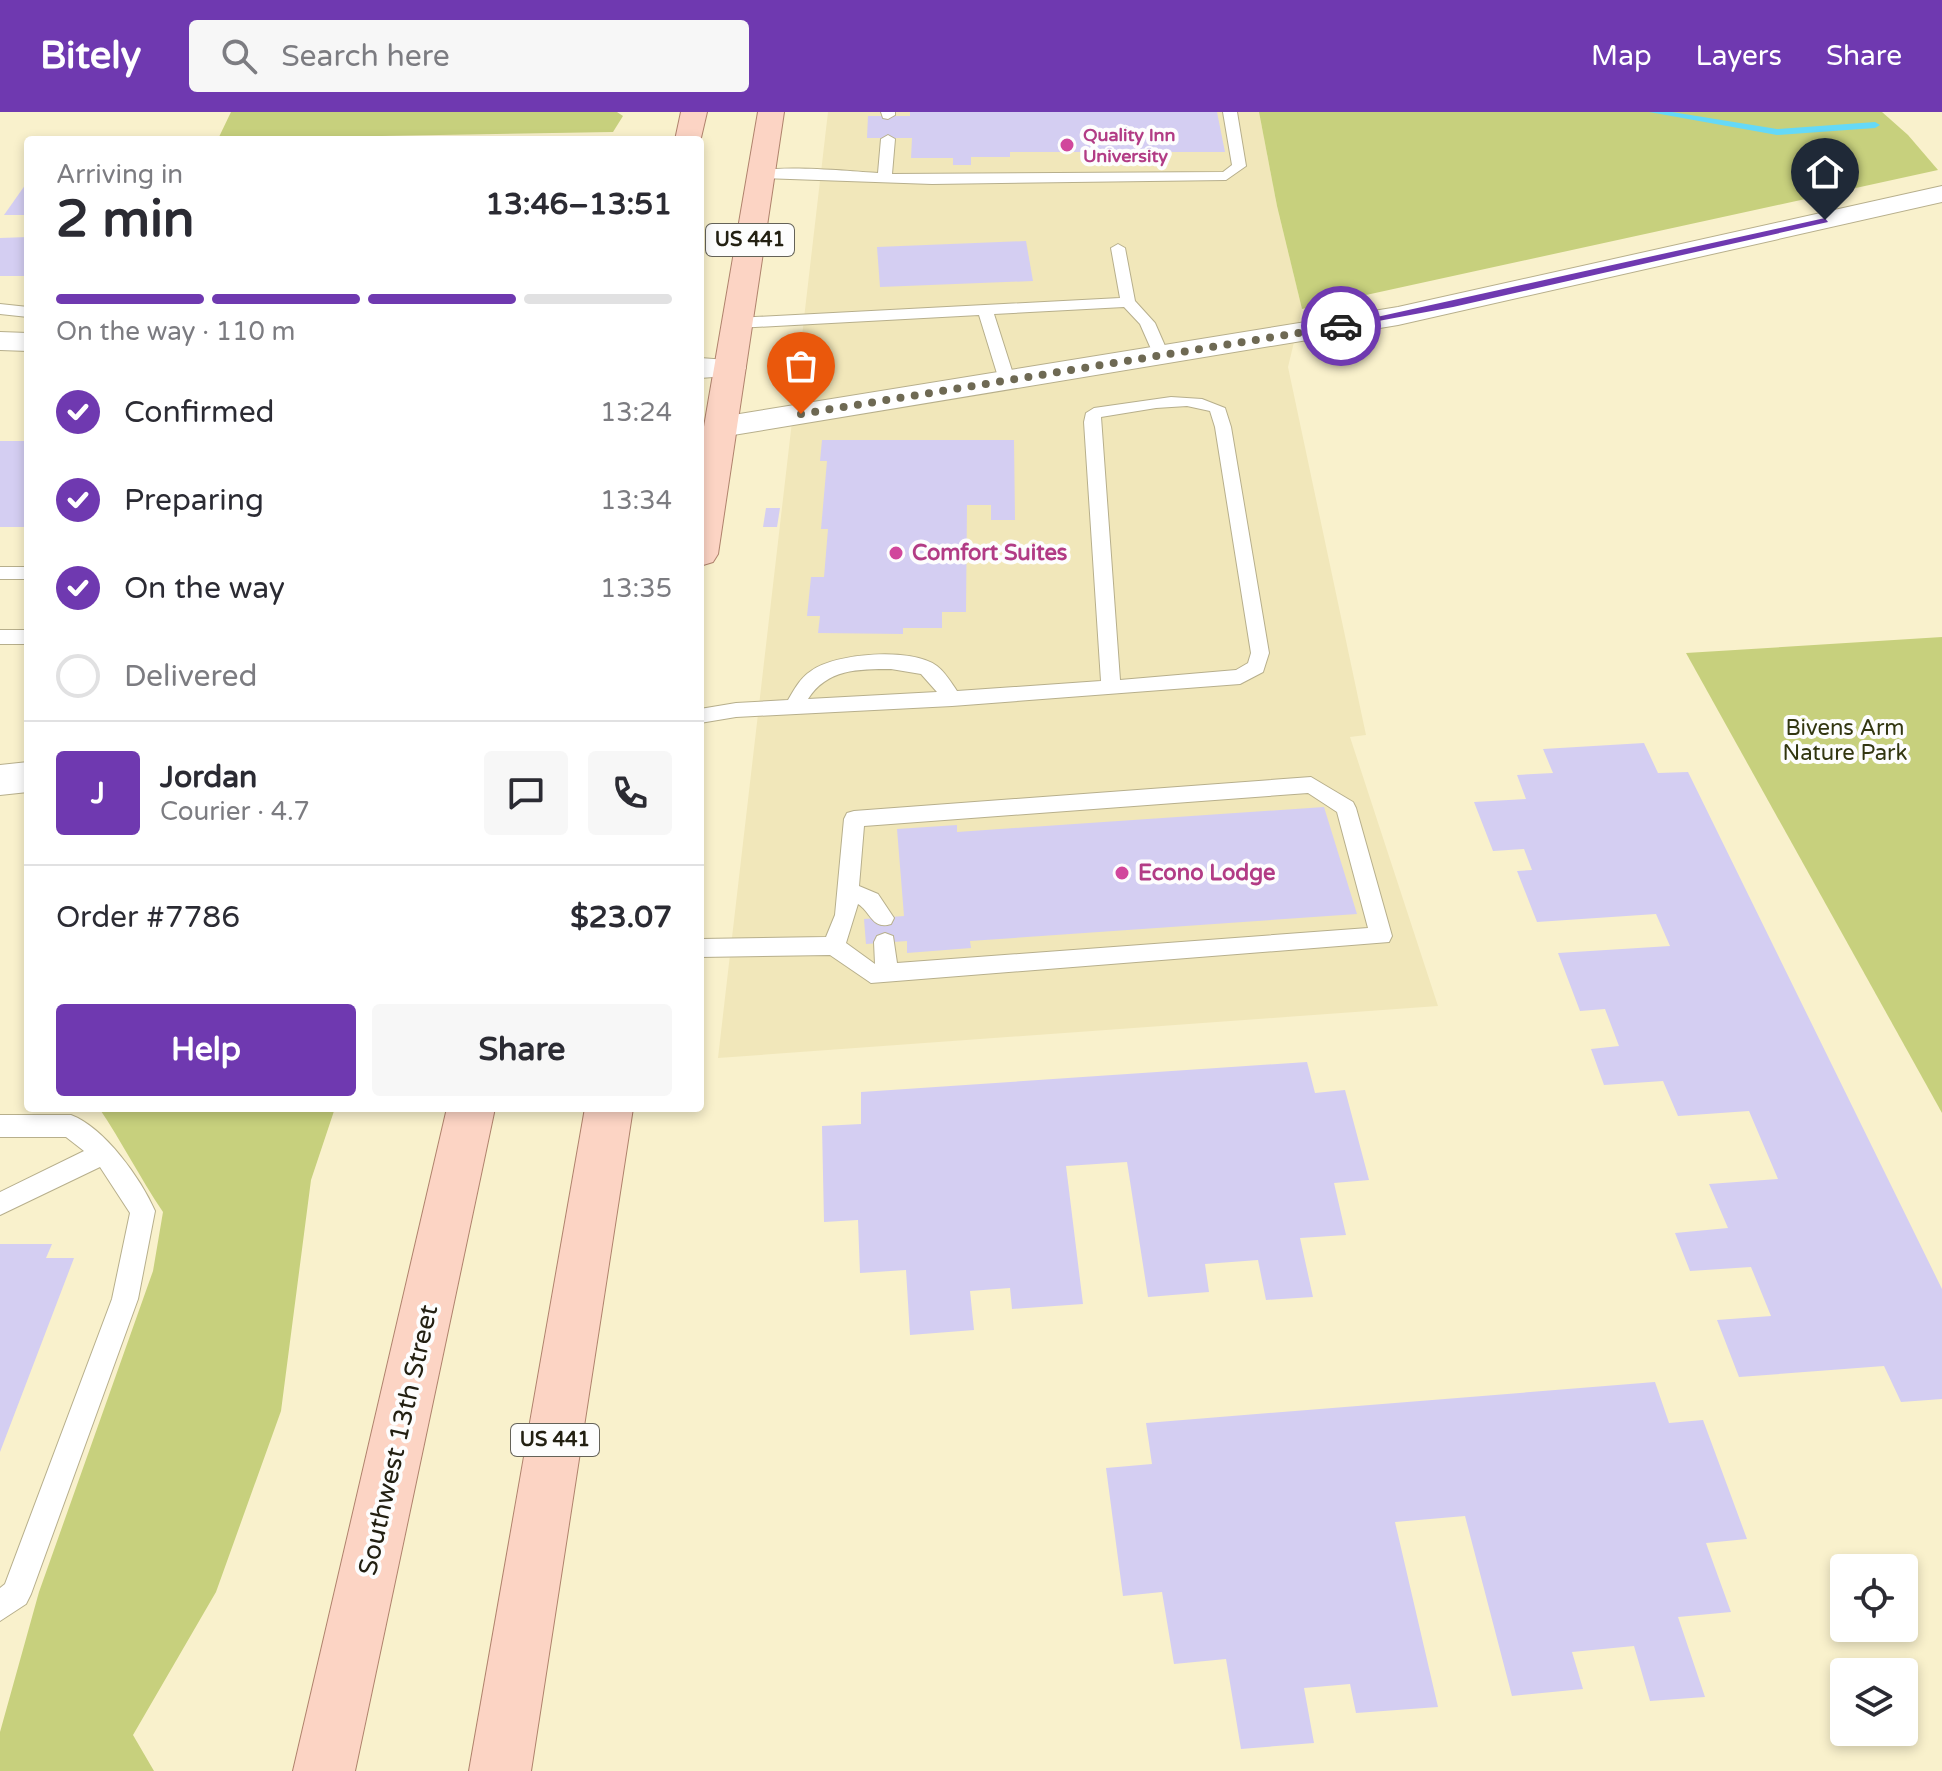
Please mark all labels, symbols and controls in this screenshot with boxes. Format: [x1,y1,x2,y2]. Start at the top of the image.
search box [189,20,749,92]
text: Bitely [40,33,141,79]
icon: search [217,34,261,78]
text: Search here [281,38,450,75]
text: Map [1591,39,1652,73]
text: Layers [1696,39,1782,73]
text: Share [1826,39,1902,73]
place label: Quality Inn University [1083,124,1176,167]
marker: Quality Inn University [1058,136,1076,154]
pin [1791,138,1859,220]
icon: home [1803,150,1847,194]
text: Arriving in [56,159,183,190]
text: 13:46–13:51 [485,186,672,223]
text: 2 min [56,188,195,251]
road number: US 441 [706,224,794,256]
courier [1301,286,1381,366]
icon: car [1319,304,1363,348]
text: On the way · 110 m [56,316,295,347]
pin [767,332,835,414]
icon: bag [779,344,823,388]
icon: check [56,390,100,434]
text: Confirmed [124,394,275,431]
text: 13:24 [600,397,672,428]
icon: check [56,478,100,522]
text: Preparing [124,482,264,519]
text: 13:34 [600,485,672,516]
place label: Comfort Suites [912,540,1068,566]
marker: Comfort Suites [887,544,905,562]
icon: check [56,566,100,610]
text: On the way [124,570,285,607]
text: 13:35 [600,573,672,604]
text: Delivered [124,658,258,695]
park label: Bivens Arm Nature Park [1783,715,1907,766]
button: chat [484,751,568,835]
button: phone [588,751,672,835]
text: Jordan [160,759,257,796]
text: J [91,775,105,812]
text: Courier · 4.7 [160,796,310,827]
place label: Econo Lodge [1138,860,1276,886]
marker: Econo Lodge [1113,864,1131,882]
text: Order #7786 [56,899,240,936]
text: $23.07 [570,899,672,936]
button: Help [56,1004,356,1096]
button: Share [372,1004,672,1096]
street label: Southwest 13th Street [352,1302,444,1578]
road number: US 441 [511,1424,599,1456]
map controls [1830,1554,1918,1746]
button: locate [1830,1554,1918,1642]
button: layers [1830,1658,1918,1746]

